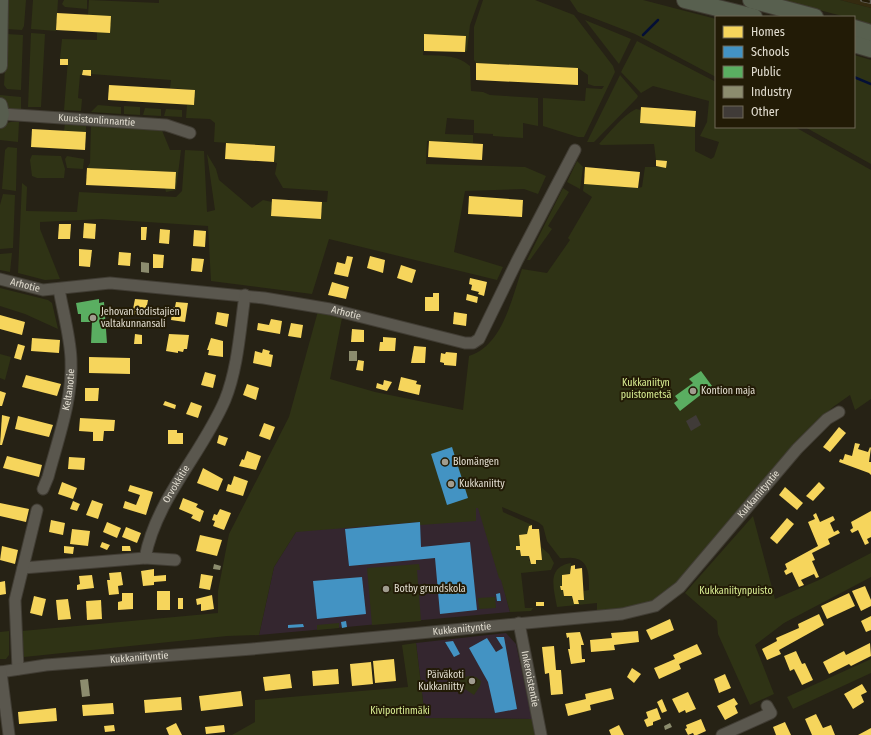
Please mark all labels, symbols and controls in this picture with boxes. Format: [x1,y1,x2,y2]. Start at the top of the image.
legend [715,16,855,128]
text: Homes [751,25,785,39]
text: Schools [751,45,789,59]
text: Public [751,65,781,79]
text: Industry [751,85,792,99]
text: Other [751,105,780,119]
street label: Kuusistonlinnantie [58,112,136,129]
street label: Arhotie [9,276,41,295]
street label: Arhotie [330,304,362,323]
place label: Jehovan todistajien valtakunnansali [101,306,180,330]
marker: Jehovan todistajien valtakunnansali [88,313,98,323]
street label: Keltanotie [60,368,77,412]
park label: Kukkaniityn puistometsä [621,377,671,401]
place label: Kontion maja [701,385,755,397]
marker: Kontion maja [688,386,698,396]
place label: Blomängen [453,456,499,468]
marker: Blomängen [440,457,450,467]
street label: Orvokkitie [160,463,192,505]
street label: Kukkaniityntie [735,468,782,520]
place label: Kukkaniitty [459,478,505,490]
marker: Kukkaniitty [446,479,456,489]
place label: Botby grundskola [394,583,466,595]
marker: Botby grundskola [381,584,391,594]
park label: Kukkaniitynpuisto [699,585,773,597]
street label: Kukkaniityntie [432,620,492,638]
street label: Kukkaniityntie [109,650,169,666]
street label: Inkeroistentie [519,650,541,708]
place label: Päiväkoti Kukkaniitty [418,669,465,693]
marker: Päiväkoti Kukkaniitty [467,676,477,686]
park label: Kiviportinmäki [370,705,430,717]

